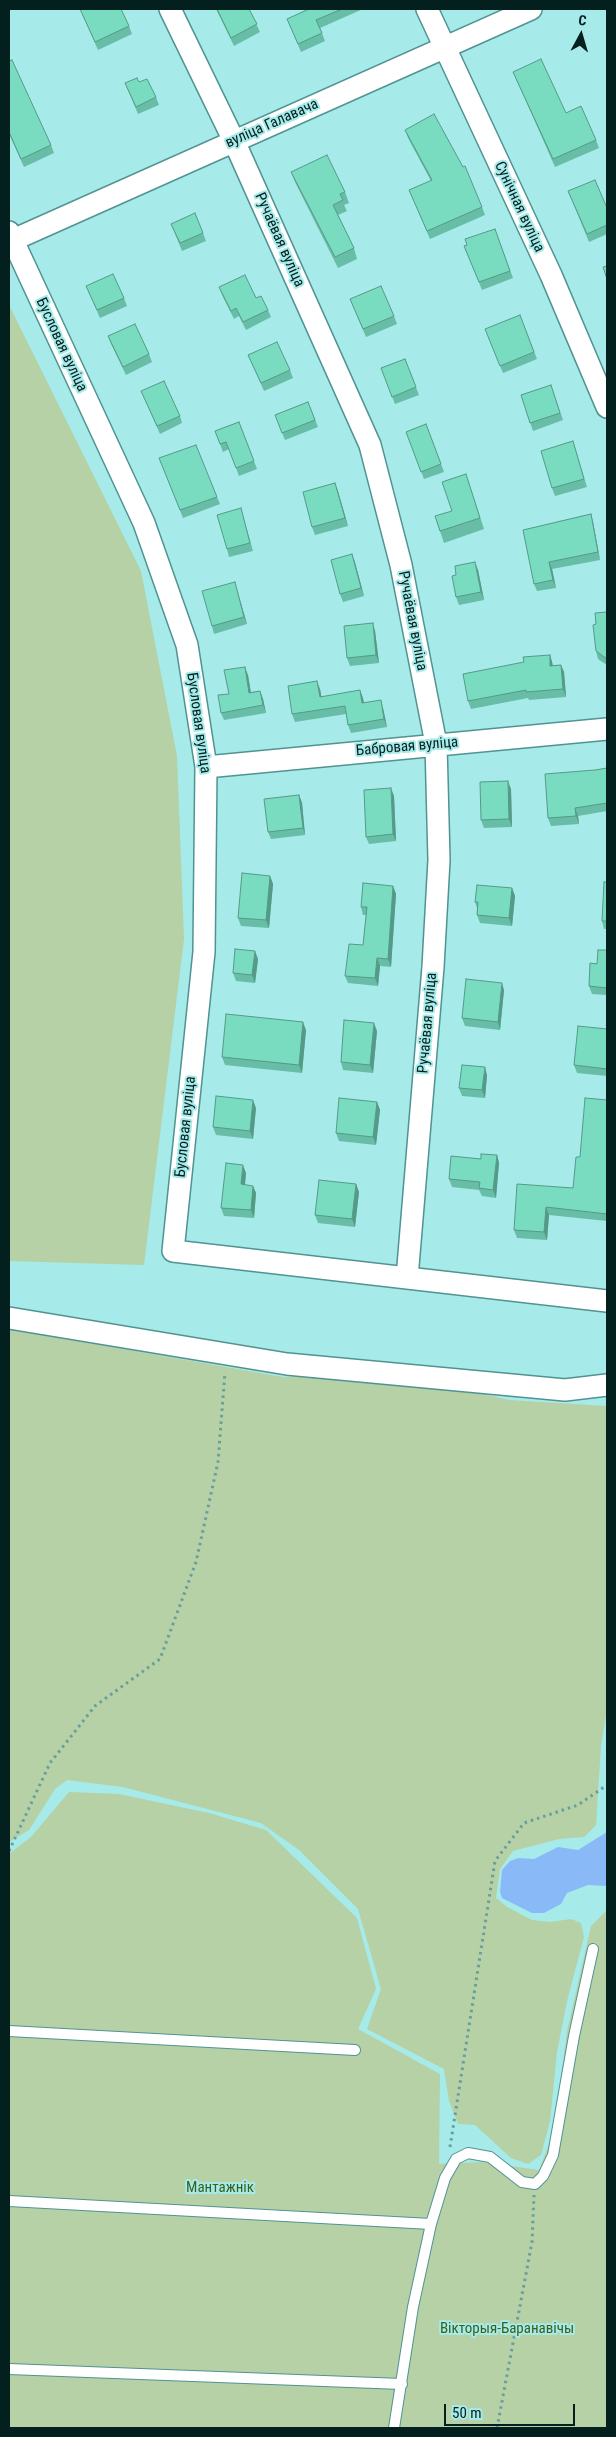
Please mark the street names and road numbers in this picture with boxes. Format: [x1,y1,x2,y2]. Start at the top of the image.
street label: вуліца Галавача [223,95,321,153]
street label: Сунічная вуліца [490,159,548,255]
street label: Ручаёвая вуліца [250,190,308,290]
street label: Бусловая вуліца [31,295,91,395]
street label: Ручаёвая вуліца [394,570,430,672]
street label: Бусловая вуліца [182,671,214,775]
street label: Бабровая вуліца [355,734,459,760]
street label: Ручаёвая вуліца [415,972,441,1074]
street label: Бусловая вуліца [172,1076,200,1178]

